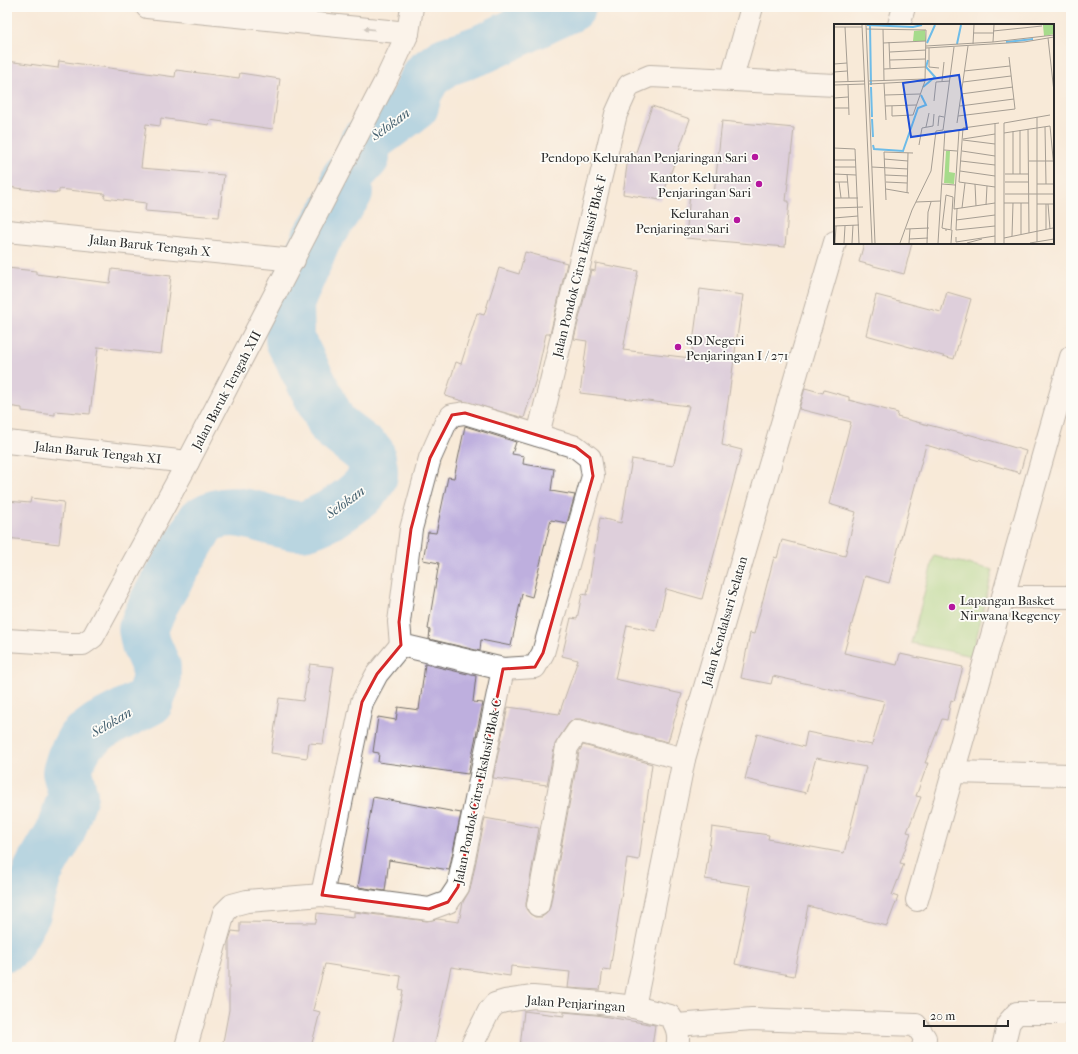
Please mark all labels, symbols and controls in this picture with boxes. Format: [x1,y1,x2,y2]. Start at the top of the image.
inset map [834,24,1054,244]
one-way arrow [363,26,375,33]
water label: Selokan [366,104,413,145]
place label: Pendopo Kelurahan Penjaringan Sari [541,150,747,165]
marker: Pendopo Kelurahan Penjaringan Sari [750,152,760,162]
place label: Kantor Kelurahan Penjaringan Sari [650,170,751,200]
street label: Jalan Pondok Citra Ekslusif Blok F [549,173,609,360]
marker: Kantor Kelurahan Penjaringan Sari [754,179,764,189]
place label: Kelurahan Penjaringan Sari [636,206,729,236]
marker: Kelurahan Penjaringan Sari [732,215,742,225]
street label: Jalan Baruk Tengah X [87,232,212,259]
street label: Jalan Baruk Tengah XII [188,328,264,453]
place label: SD Negeri Penjaringan I / 271 [686,333,788,363]
marker: SD Negeri Penjaringan I / 271 [673,342,683,352]
street label: Jalan Baruk Tengah XI [33,438,162,467]
water label: Selokan [321,482,368,523]
street label: Jalan Kendalsari Selatan [698,554,750,689]
place label: Lapangan Basket Nirwana Regency [960,593,1061,623]
marker: Lapangan Basket Nirwana Regency [947,602,957,612]
street label: Jalan Pondok Citra Ekslusif Blok C [450,697,505,886]
water label: Selokan [87,704,135,741]
street label: Jalan Penjaringan [525,993,626,1014]
scale bar [924,1002,1008,1028]
text: 20 m [930,1009,955,1023]

